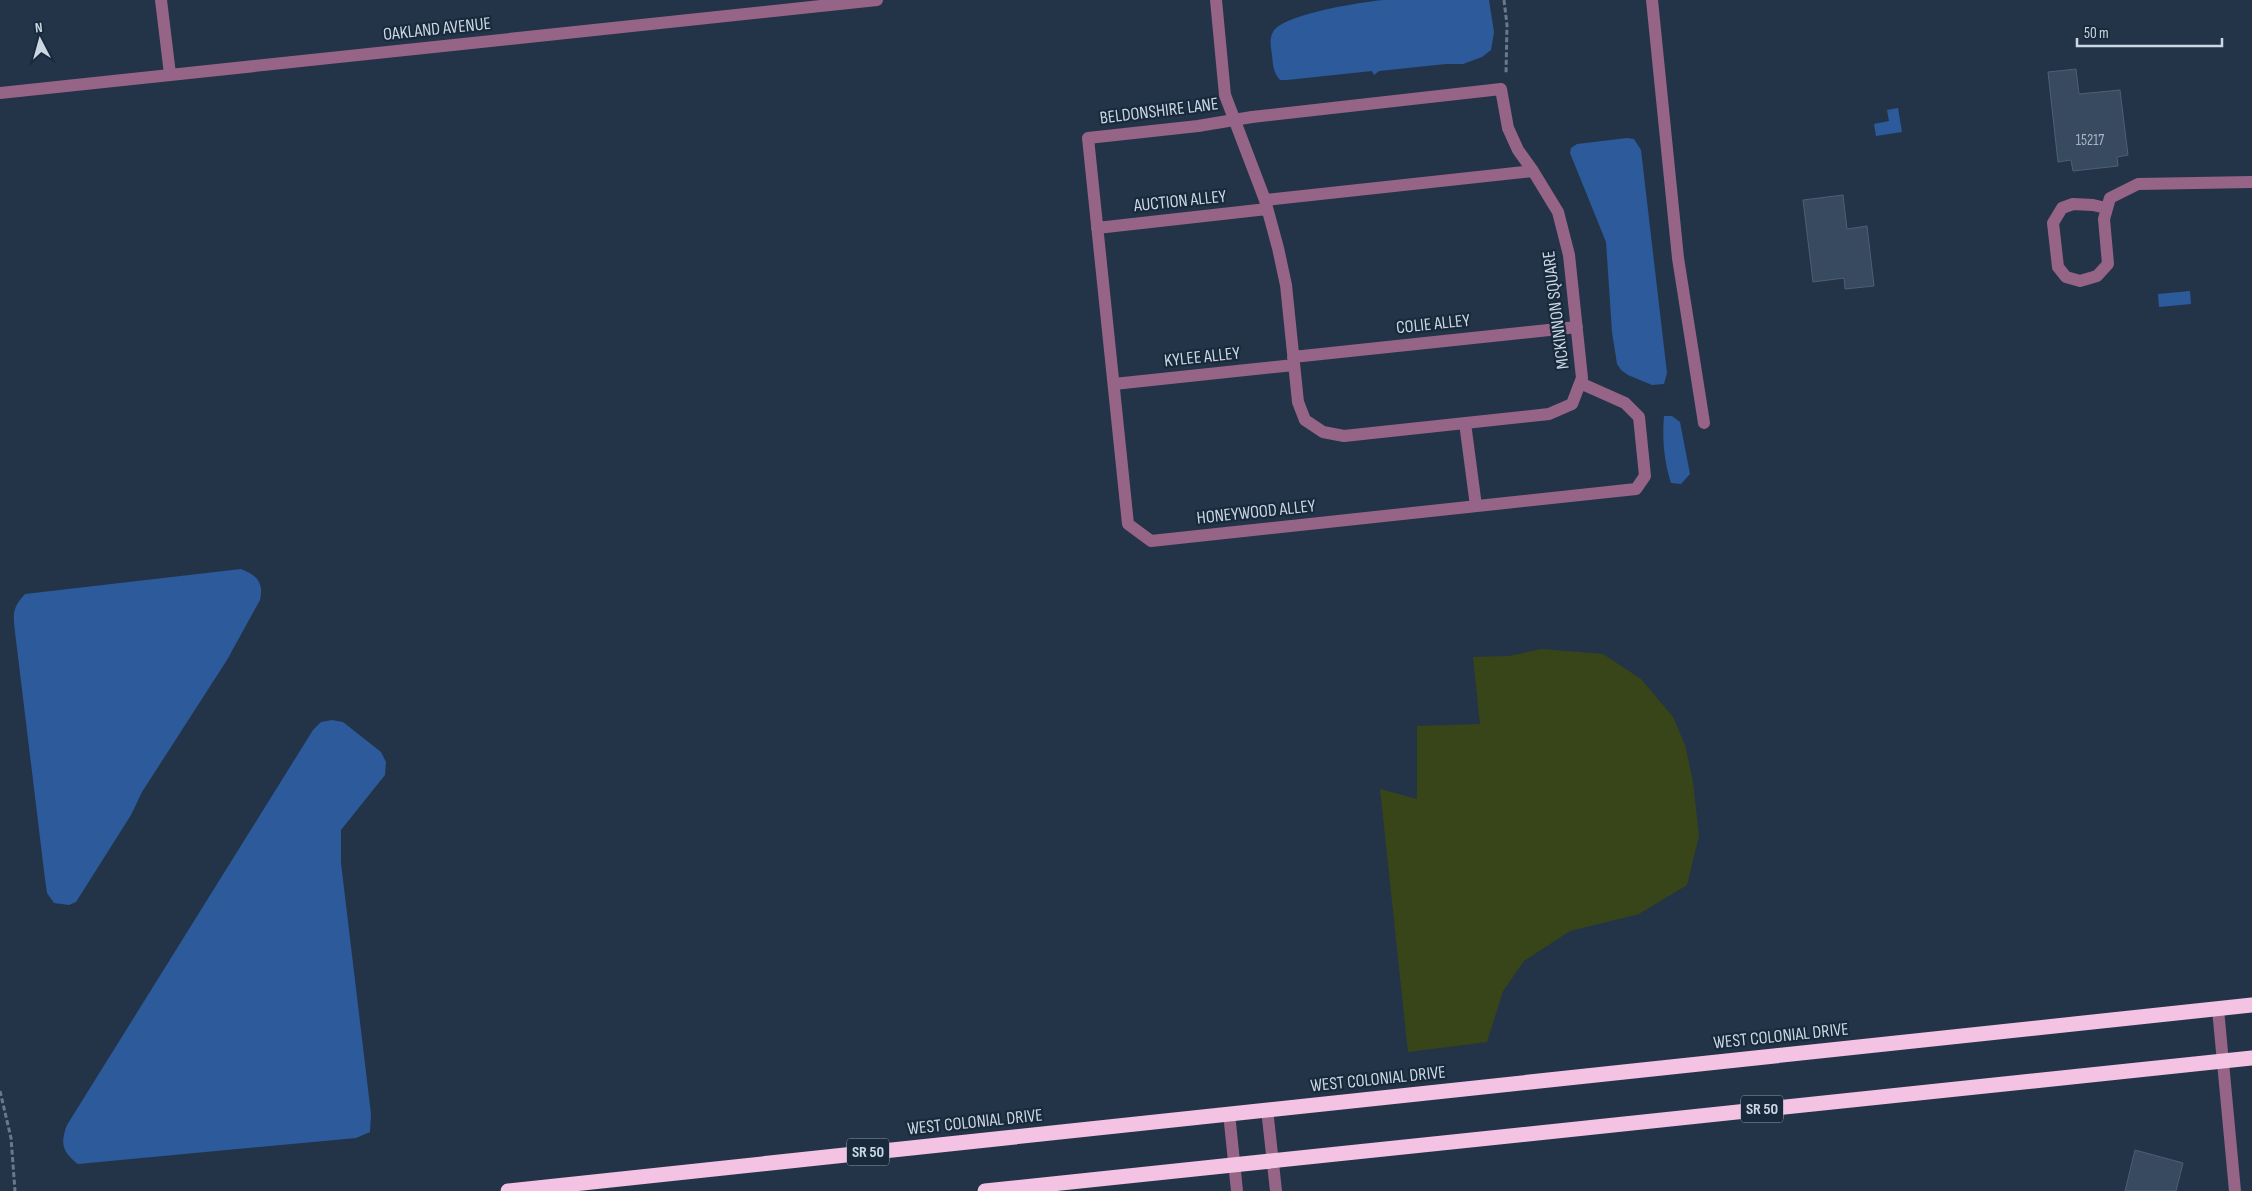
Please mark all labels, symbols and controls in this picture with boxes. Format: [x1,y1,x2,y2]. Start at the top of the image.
street label: OAKLAND AVENUE [382,13,492,45]
north arrow [15,15,65,65]
scale bar [2077,15,2222,47]
text: N [34,19,43,36]
text: 50 m [2084,24,2109,43]
street label: BELDONSHIRE LANE [1099,93,1219,129]
house number: 15217 [2076,131,2104,150]
street label: AUCTION ALLEY [1132,186,1228,216]
street label: MCKINNON SQUARE [1538,250,1574,370]
street label: COLIE ALLEY [1395,310,1471,338]
street label: KYLEE ALLEY [1163,343,1241,371]
street label: HONEYWOOD ALLEY [1196,495,1317,529]
street label: WEST COLONIAL DRIVE [1712,1018,1850,1054]
street label: WEST COLONIAL DRIVE [1309,1061,1447,1097]
road number: SR 50 [1741,1096,1783,1122]
street label: WEST COLONIAL DRIVE [906,1104,1044,1140]
road number: SR 50 [847,1138,889,1166]

